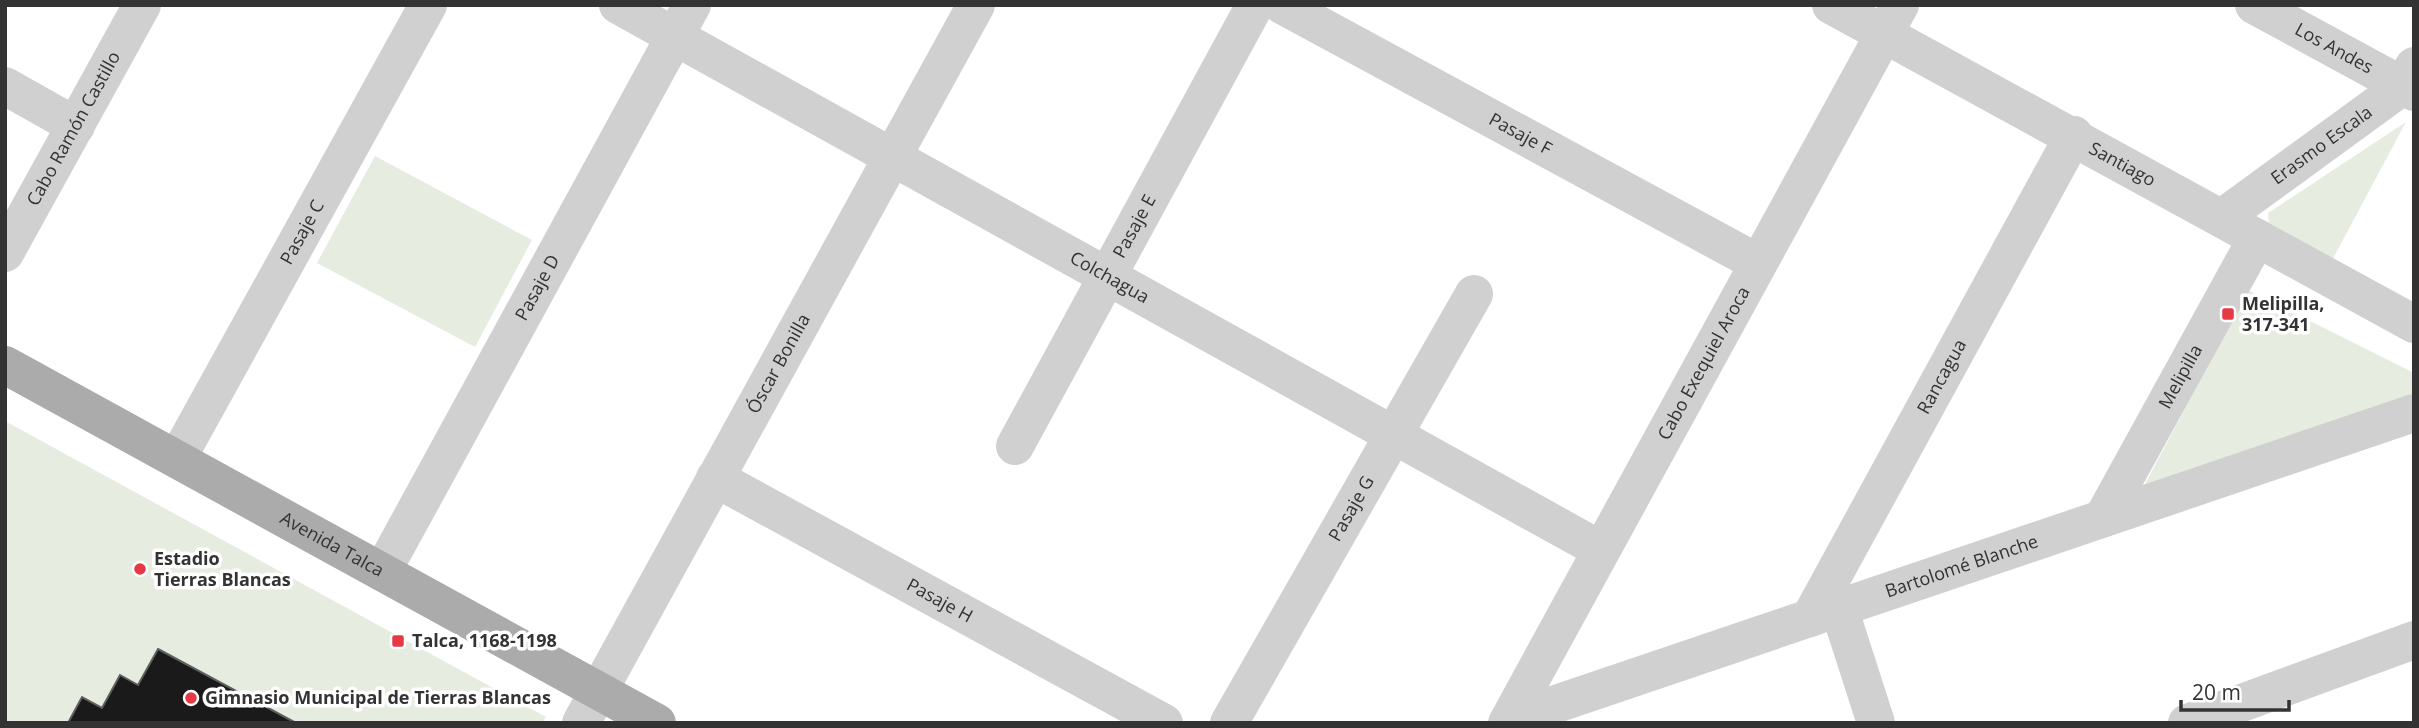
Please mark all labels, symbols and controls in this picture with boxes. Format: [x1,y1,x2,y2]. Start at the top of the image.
street label: Los Andes [2291,17,2378,79]
street label: Cabo Ramón Castillo [20,47,125,210]
street label: Erasmo Escala [2265,99,2377,189]
street label: Pasaje F [1485,106,1556,160]
street label: Santiago [2085,136,2160,191]
street label: Pasaje E [1107,190,1161,262]
street label: Pasaje C [274,195,329,268]
street label: Colchagua [1066,245,1154,308]
street label: Pasaje D [509,250,564,325]
street label: Cabo Exequiel Aroca [1651,282,1755,444]
place label: Melipilla, 317-341 [2242,291,2324,336]
marker: Melipilla, 317-341 [2220,306,2236,322]
street label: Óscar Bonilla [741,309,815,417]
street label: Rancagua [1911,335,1971,418]
street label: Melipilla [2152,340,2207,413]
street label: Pasaje G [1322,471,1379,545]
street label: Avenida Talca [276,505,389,582]
street label: Bartolomé Blanche [1882,528,2041,603]
place label: Estadio Tierras Blancas [154,546,291,591]
marker: Estadio Tierras Blancas [132,561,148,577]
street label: Pasaje H [903,572,978,628]
place label: Talca, 1168-1198 [412,628,557,652]
marker: Talca, 1168-1198 [390,633,406,649]
scale bar [2181,668,2290,712]
text: 20 m [2192,678,2241,706]
place label: Gimnasio Municipal de Tierras Blancas [205,685,551,709]
marker: Gimnasio Municipal de Tierras Blancas [183,690,199,706]

